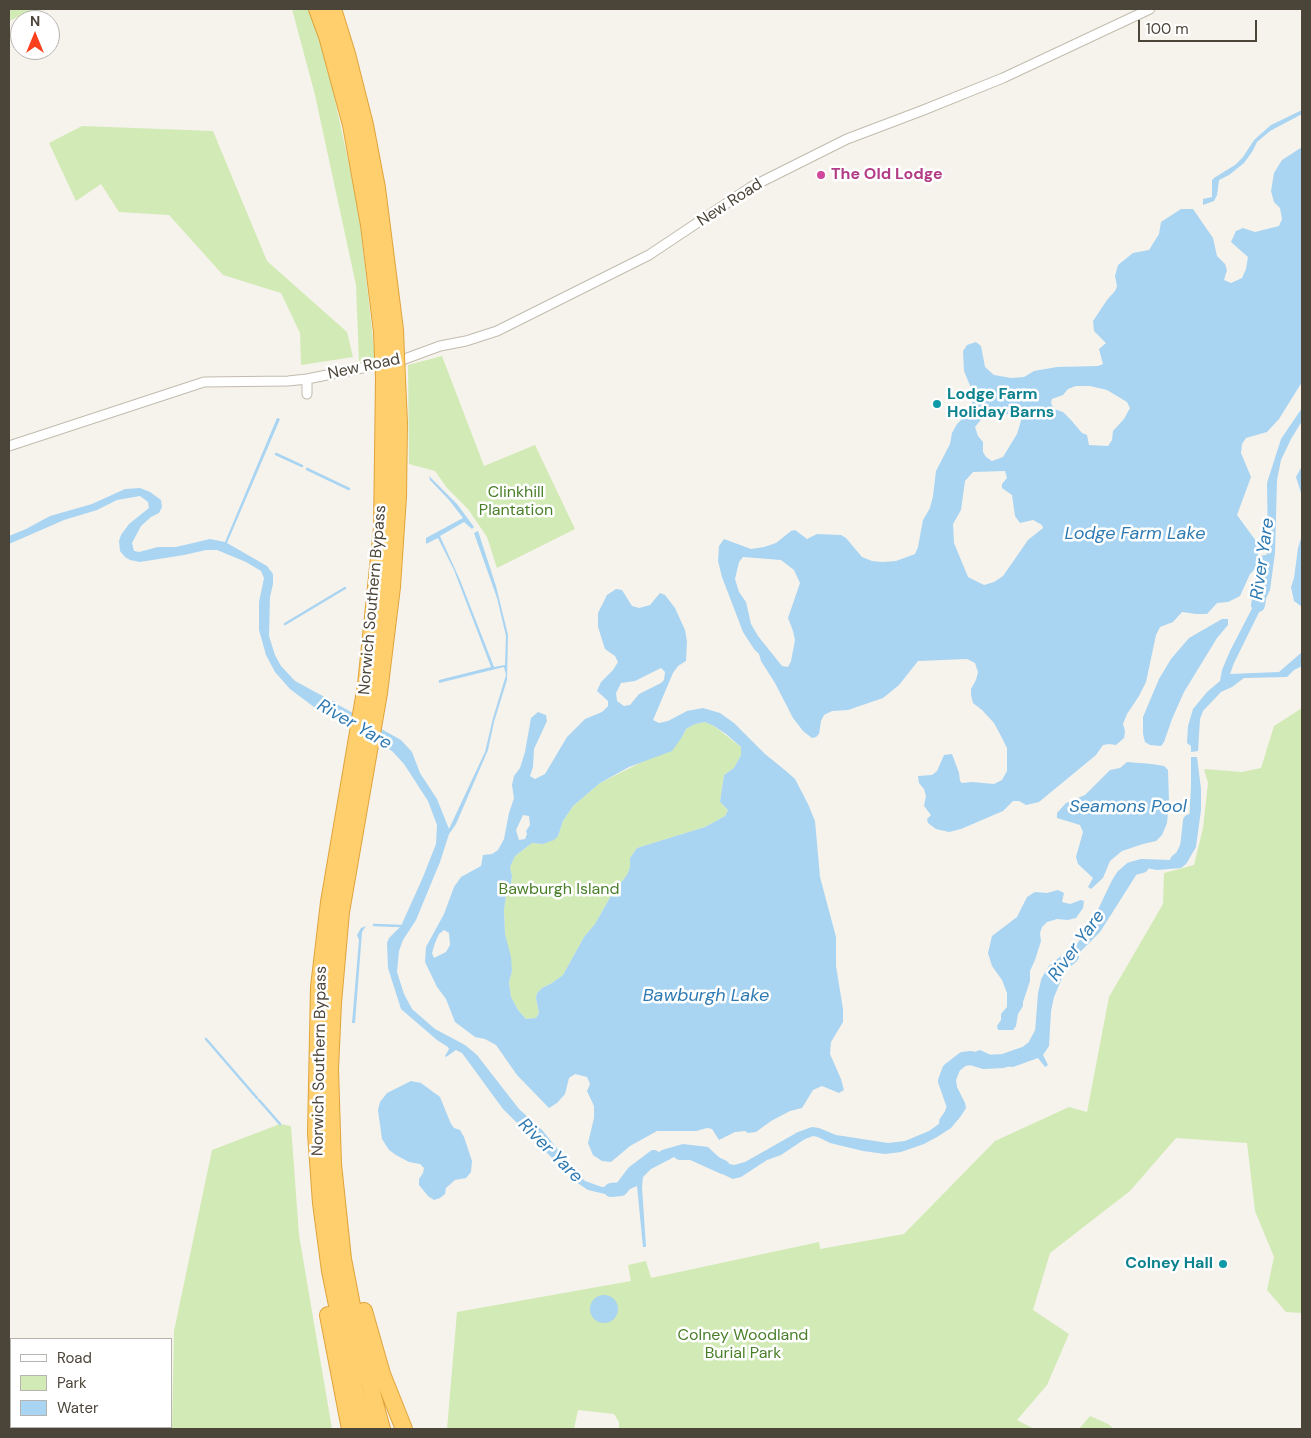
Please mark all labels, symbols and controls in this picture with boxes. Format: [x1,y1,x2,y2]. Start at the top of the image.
north arrow [10,10,60,60]
scale bar [1141,10,1260,42]
text: N [30,12,40,30]
text: 100 m [1146,19,1189,39]
place label: The Old Lodge [831,165,943,185]
marker: The Old Lodge [815,169,827,181]
street label: New Road [694,175,766,231]
street label: New Road [326,350,402,384]
place label: Lodge Farm Holiday Barns [947,385,1054,423]
marker: Lodge Farm Holiday Barns [931,398,943,410]
park label: Clinkhill Plantation [479,483,553,521]
street label: Norwich Southern Bypass [355,504,391,696]
water label: River Yare [1247,517,1279,601]
water label: Lodge Farm Lake [1064,523,1206,545]
water label: River Yare [313,695,395,755]
water label: Seamons Pool [1069,796,1187,818]
park label: Bawburgh Island [499,880,619,900]
water label: River Yare [1044,906,1110,986]
street label: Norwich Southern Bypass [309,966,331,1156]
water label: Bawburgh Lake [643,985,769,1007]
water label: River Yare [513,1114,587,1188]
place label: Colney Hall [1125,1254,1213,1274]
marker: Colney Hall [1217,1258,1229,1270]
park label: Colney Woodland Burial Park [678,1326,808,1364]
legend [10,1338,172,1428]
text: Road [57,1348,92,1368]
text: Park [57,1373,87,1393]
text: Water [57,1398,98,1418]

